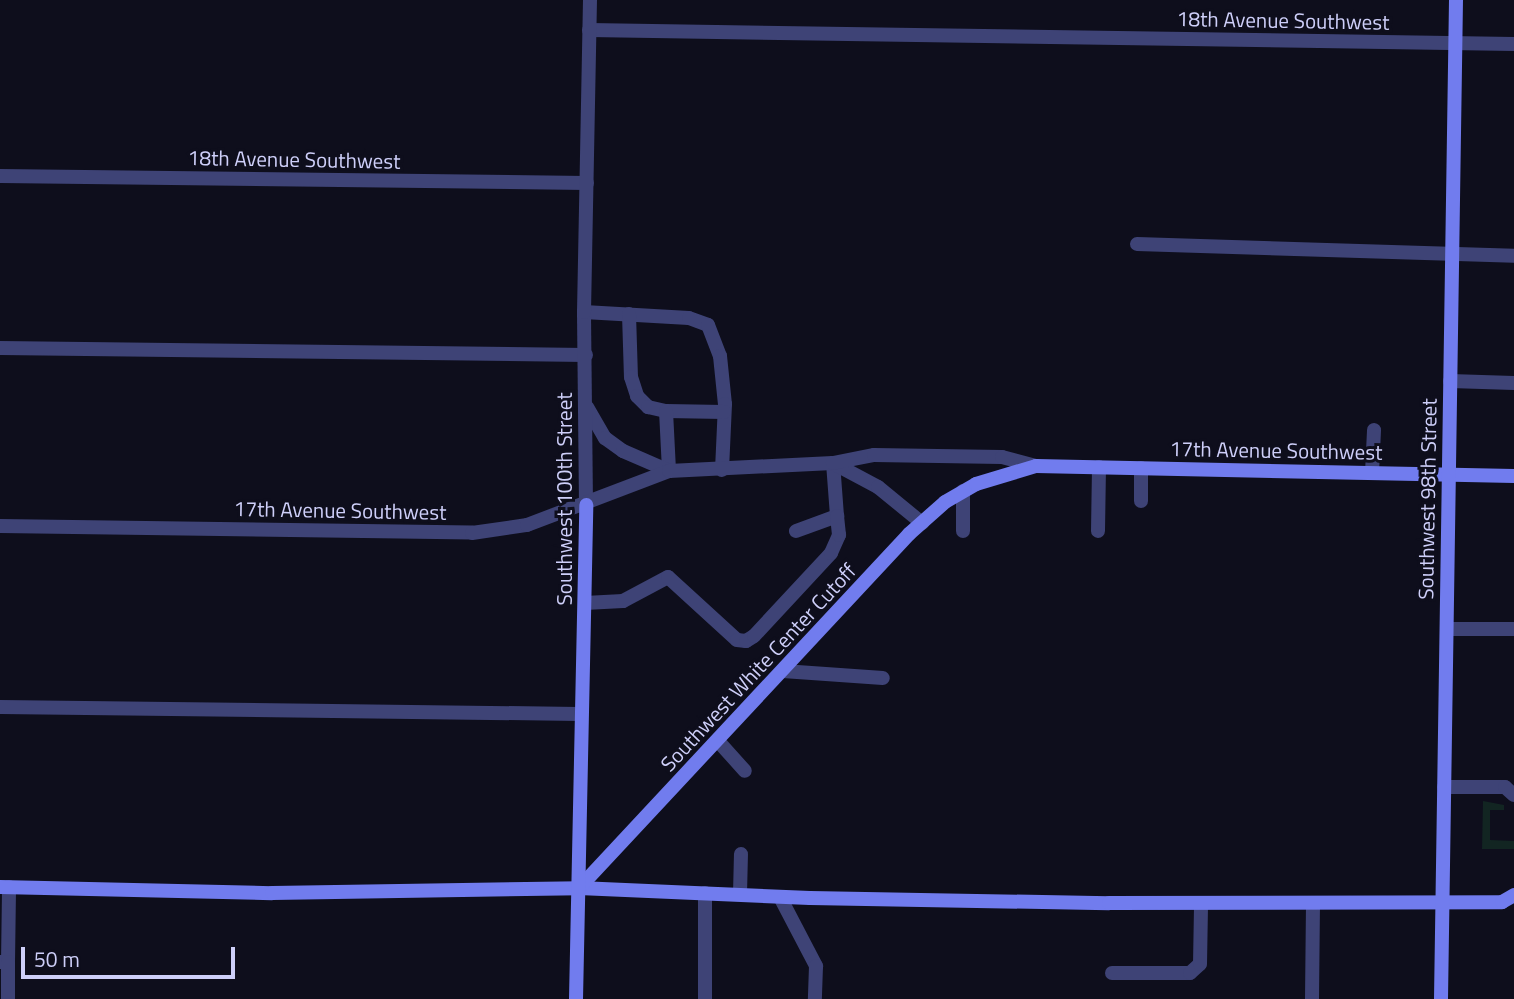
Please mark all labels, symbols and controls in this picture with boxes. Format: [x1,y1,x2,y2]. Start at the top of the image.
street label: 18th Avenue Southwest [1176,6,1390,34]
street label: 18th Avenue Southwest [187,145,401,173]
street label: Southwest 100th Street [551,392,577,606]
street label: Southwest 98th Street [1413,398,1441,600]
street label: 17th Avenue Southwest [1169,436,1383,464]
street label: 17th Avenue Southwest [233,496,447,524]
street label: Southwest White Center Cutoff [655,558,861,776]
scale bar [24,932,238,976]
text: 50 m [34,943,80,975]

